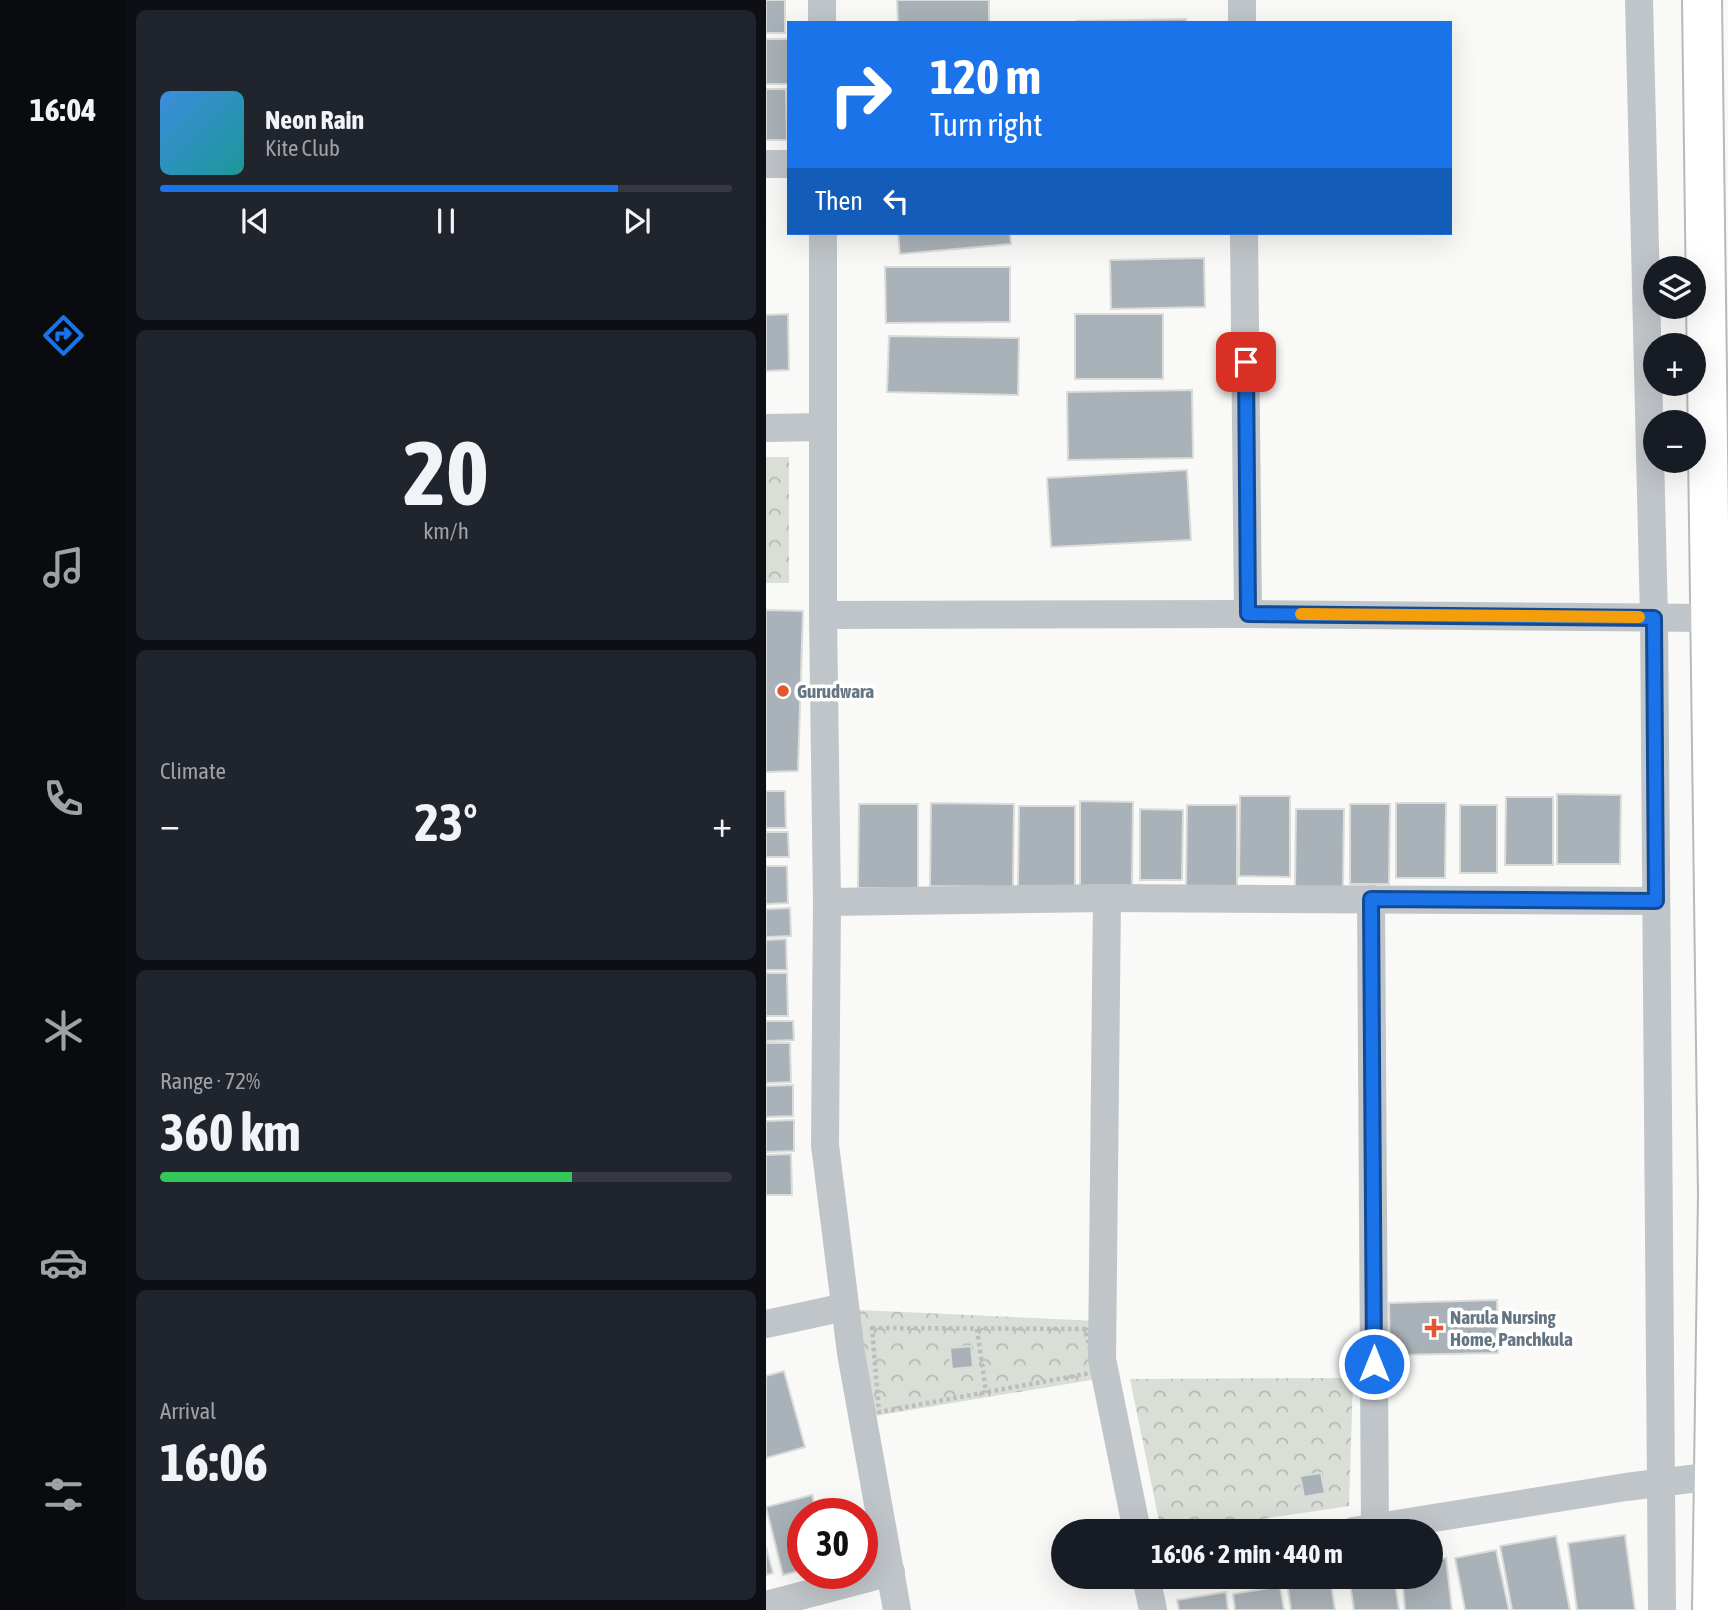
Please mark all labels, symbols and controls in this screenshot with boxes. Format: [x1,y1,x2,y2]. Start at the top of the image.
text: 120 m [930,48,1041,104]
icon: right [815,49,906,140]
text: 16:04 [30,91,96,128]
text: Neon Rain [265,105,364,135]
text: Turn right [930,106,1043,143]
text: Kite Club [265,135,340,161]
icon: left [877,182,915,220]
text: Then [815,186,863,216]
icon: previous [236,202,274,240]
icon: pause [427,202,465,240]
icon: next [618,202,656,240]
map controls [1643,256,1706,473]
button: layers [1643,256,1706,319]
icon: directions [39,311,88,360]
pin [1216,332,1276,392]
button: + [1643,333,1706,396]
icon: arrive [1227,343,1265,381]
button: − [1643,410,1706,473]
text: 20 [403,420,489,524]
text: km/h [423,518,469,544]
icon: music [39,543,88,592]
place label: Gurudwara [797,680,874,702]
marker: Gurudwara [775,683,791,699]
text: Climate [160,758,226,784]
icon: phone [39,774,88,823]
text: 23° [414,792,478,852]
text: − [160,802,180,845]
text: + [712,802,732,845]
icon: climate [39,1006,88,1055]
text: Range · 72% [160,1068,260,1094]
text: 360 km [160,1102,301,1162]
icon: car [39,1238,88,1287]
place label: Narula Nursing Home, Panchkula [1450,1306,1573,1350]
marker: Narula Nursing Home, Panchkula [1424,1318,1444,1338]
position arrow [1337,1327,1411,1401]
text: Arrival [160,1398,216,1424]
text: 16:06 [160,1432,268,1492]
icon: filters [39,1470,88,1519]
speed limit sign: 30 [787,1498,878,1589]
text: 16:06 · 2 min · 440 m [1151,1539,1343,1569]

